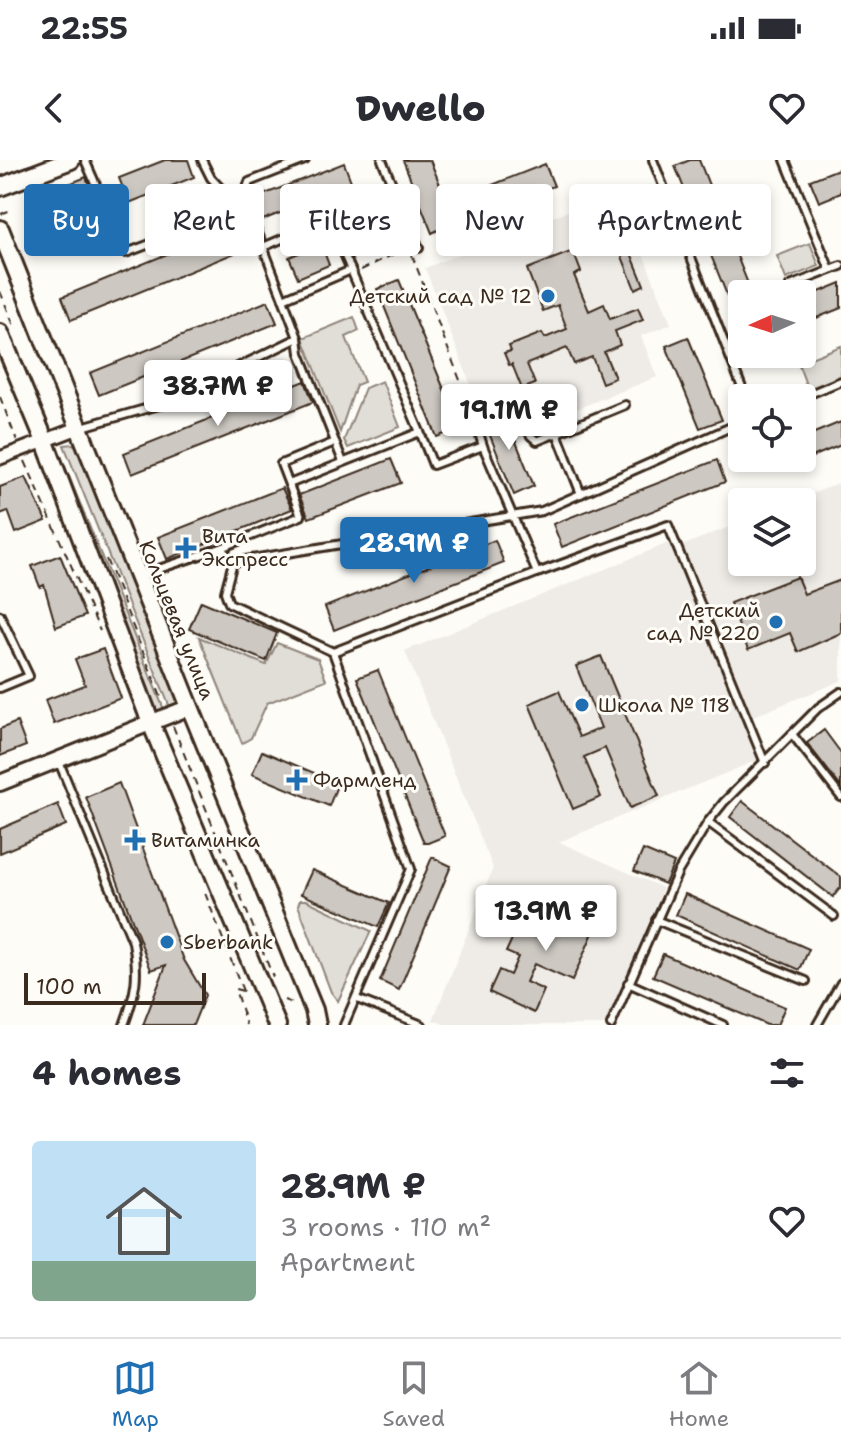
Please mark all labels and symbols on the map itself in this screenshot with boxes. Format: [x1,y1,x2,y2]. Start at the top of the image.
north arrow [728,280,816,368]
place label: Детский сад № 12 [350,283,532,309]
marker: Детский сад № 12 [539,287,557,305]
pin: 38.7M ₽ [144,360,292,428]
pin: 19.1M ₽ [435,384,583,452]
pin: 28.9M ₽ [340,517,488,585]
place label: Вита Экспресс [202,523,288,572]
street label: Кольцевая улица [133,536,221,704]
marker: Вита Экспресс [177,539,195,557]
place label: Детский сад № 220 [647,597,760,646]
marker: Детский сад № 220 [767,613,785,631]
place label: Школа № 118 [598,692,730,718]
marker: Школа № 118 [573,696,591,714]
place label: Фармленд [313,767,417,793]
marker: Фармленд [288,771,306,789]
place label: Витаминка [151,827,260,853]
marker: Витаминка [126,831,144,849]
pin: 13.9M ₽ [472,885,620,953]
place label: Sberbank [183,929,273,955]
marker: Sberbank [158,933,176,951]
scale bar [24,969,206,1005]

